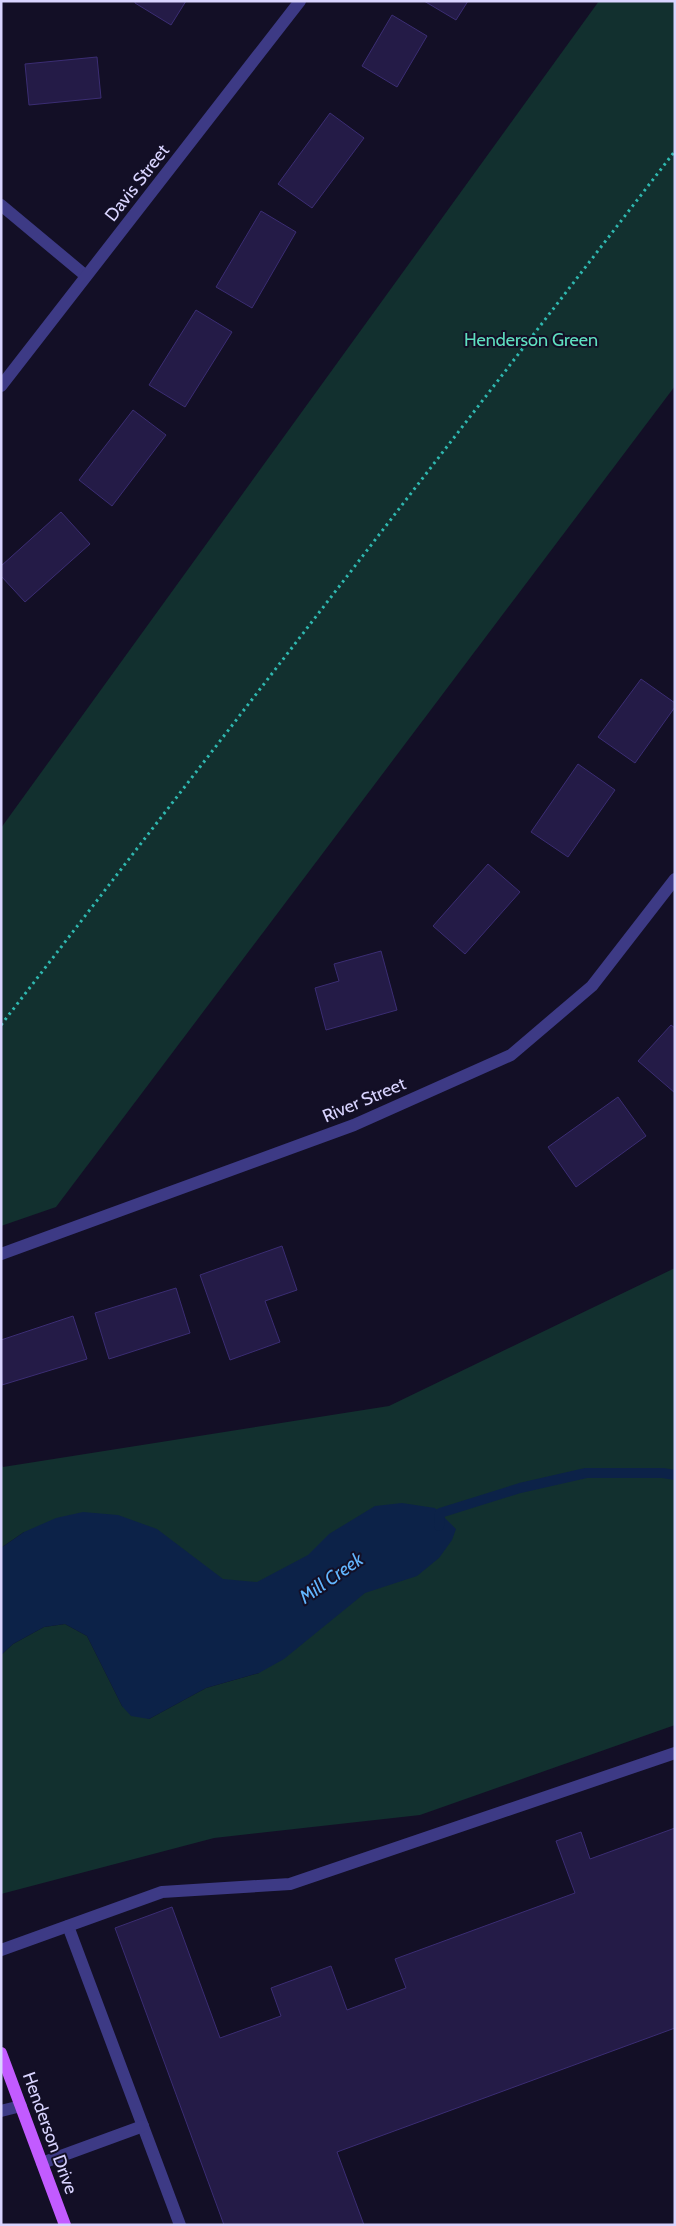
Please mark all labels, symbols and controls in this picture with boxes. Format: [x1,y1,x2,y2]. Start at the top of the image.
street label: Davis Street [100,140,174,226]
park label: Henderson Green [464,329,598,351]
street label: River Street [319,1073,409,1127]
water label: Mill Creek [294,1547,368,1609]
street label: Henderson Drive [18,2069,82,2197]

